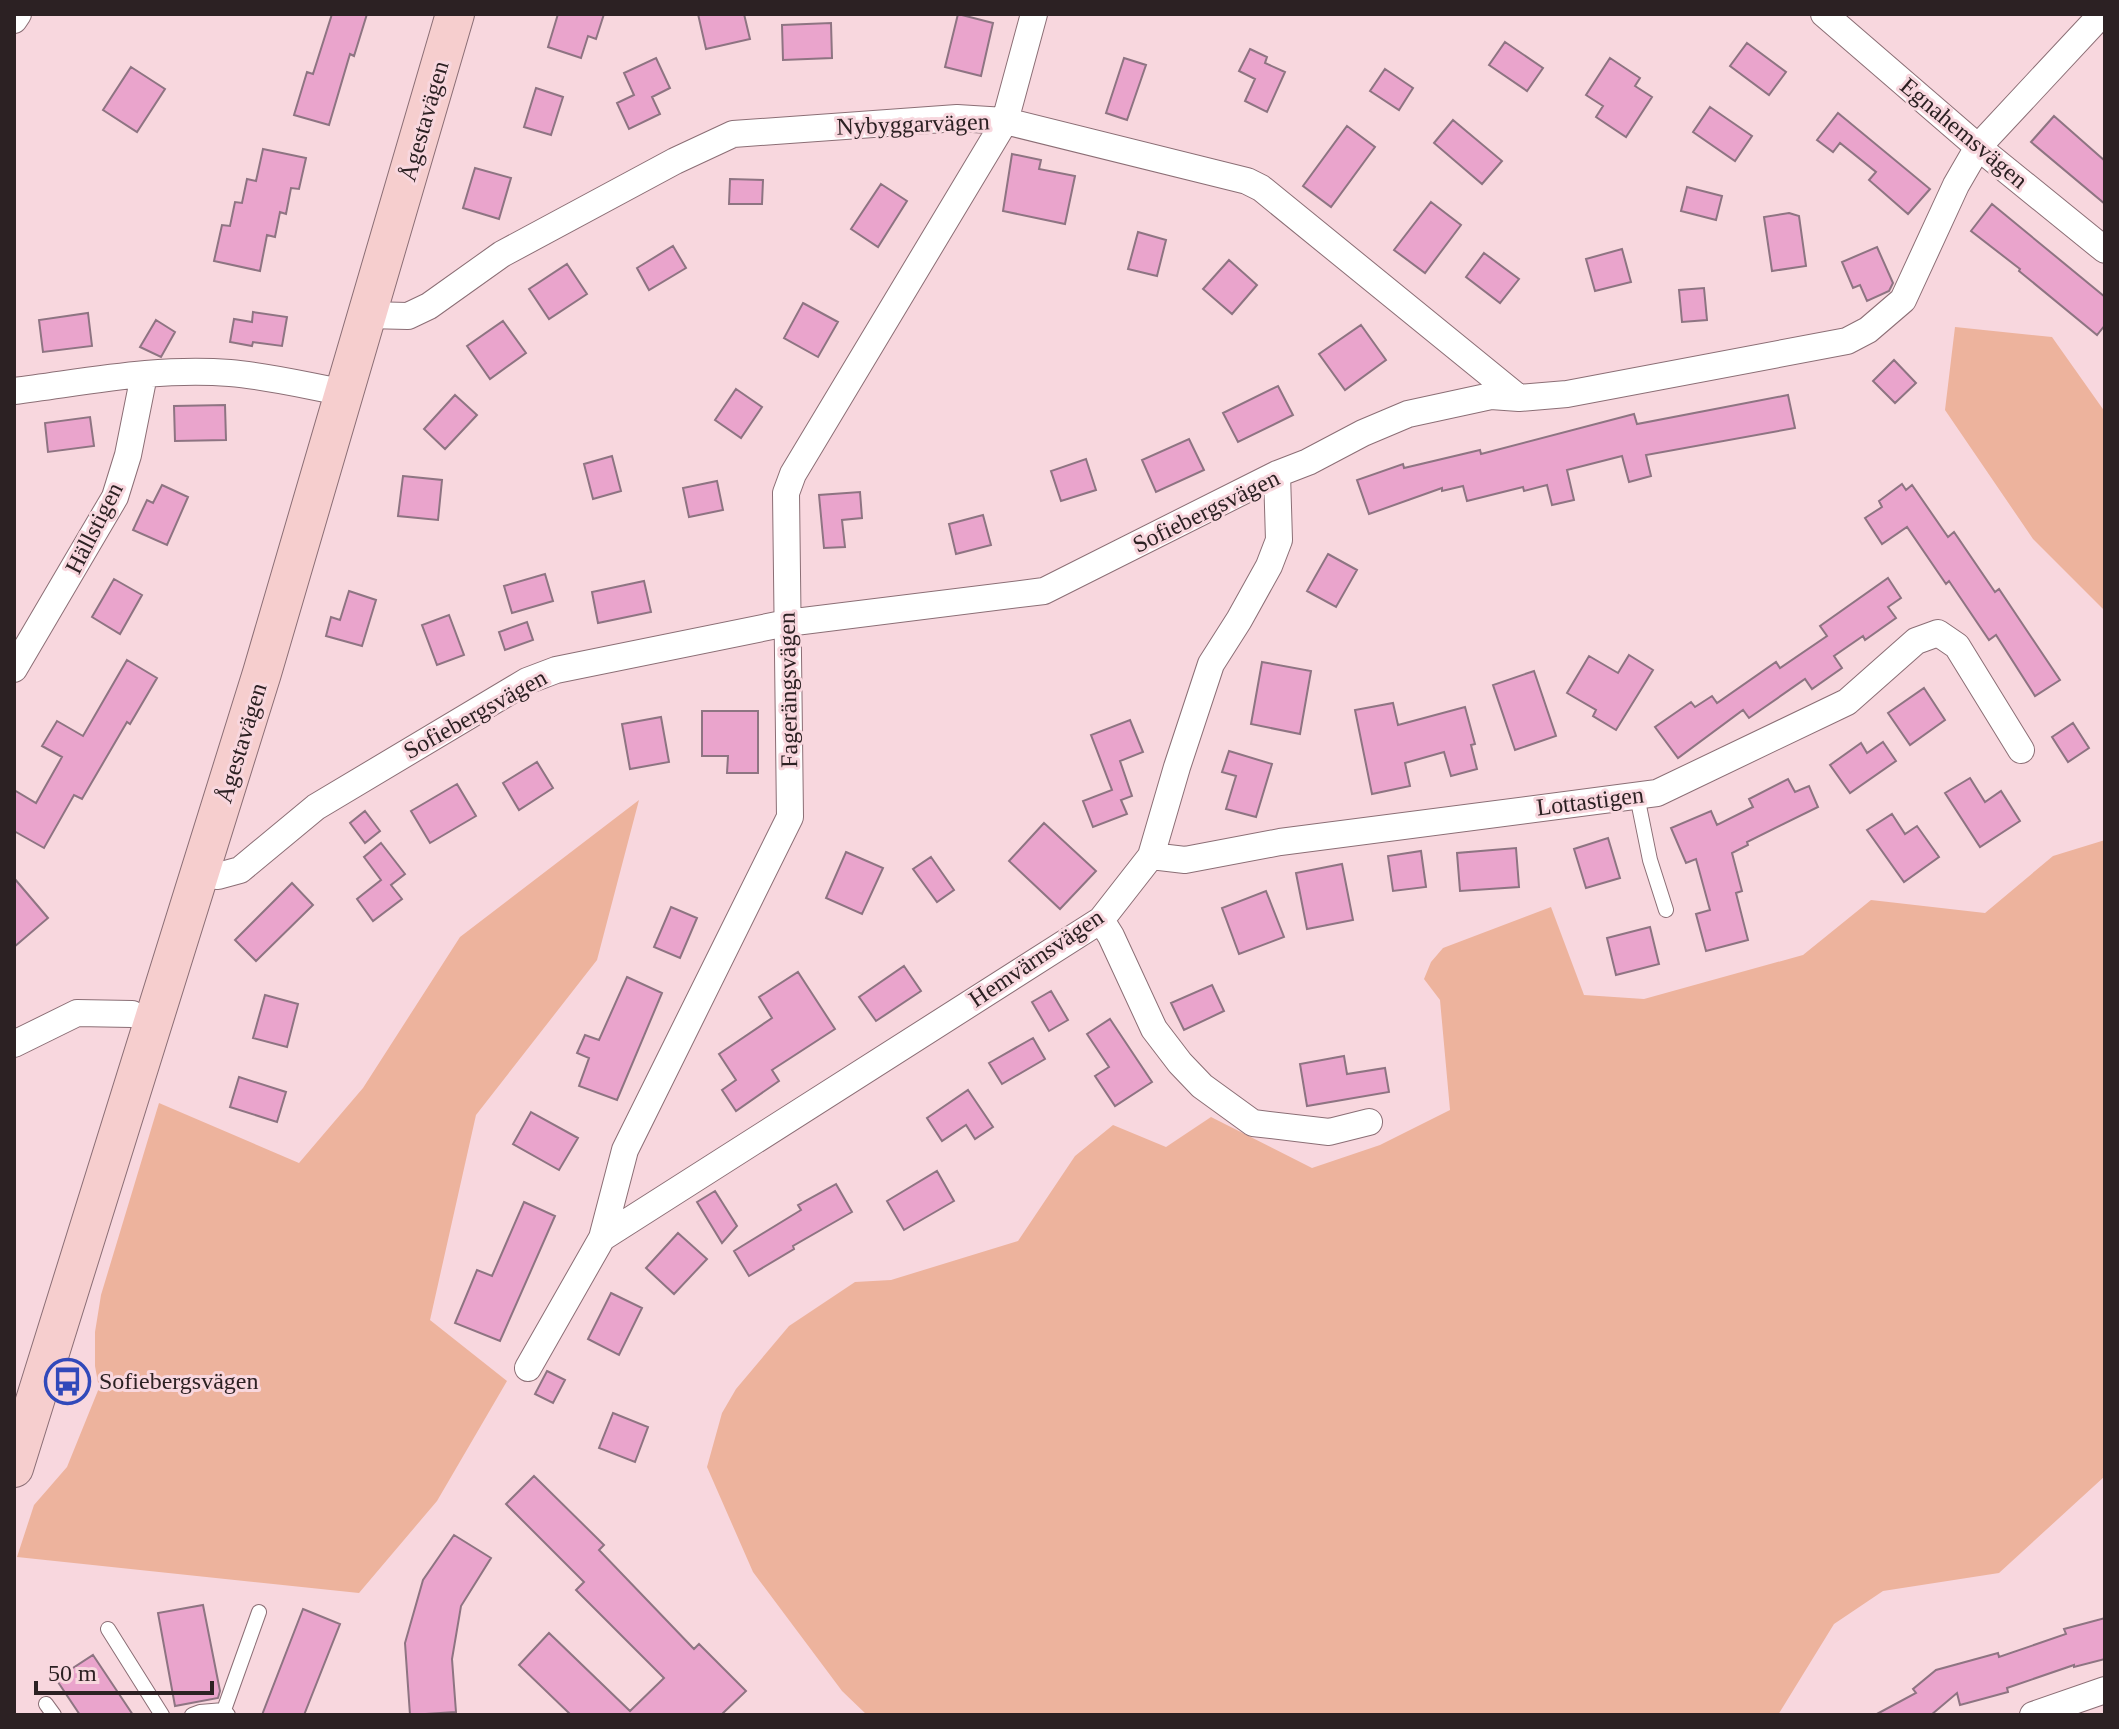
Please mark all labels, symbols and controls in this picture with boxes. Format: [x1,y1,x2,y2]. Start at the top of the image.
street label: Ågestavägen [394,58,454,184]
street label: Egnahemsvägen [1895,72,2033,194]
street label: Nybyggarvägen [836,108,990,140]
street label: Sofiebergsvägen [1129,464,1283,558]
street label: Hällstigen [60,478,128,578]
street label: Fagerängsvägen [774,612,802,768]
street label: Sofiebergsvägen [399,664,551,764]
street label: Ågestavägen [210,680,272,806]
street label: Lottastigen [1535,782,1645,820]
street label: Hemvärnsvägen [964,904,1108,1012]
bus stop icon: Sofiebergsvägen [44,1357,92,1405]
place label: Sofiebergsvägen [99,1368,259,1394]
scale bar [36,1645,212,1695]
text: 50 m [48,1660,97,1686]

